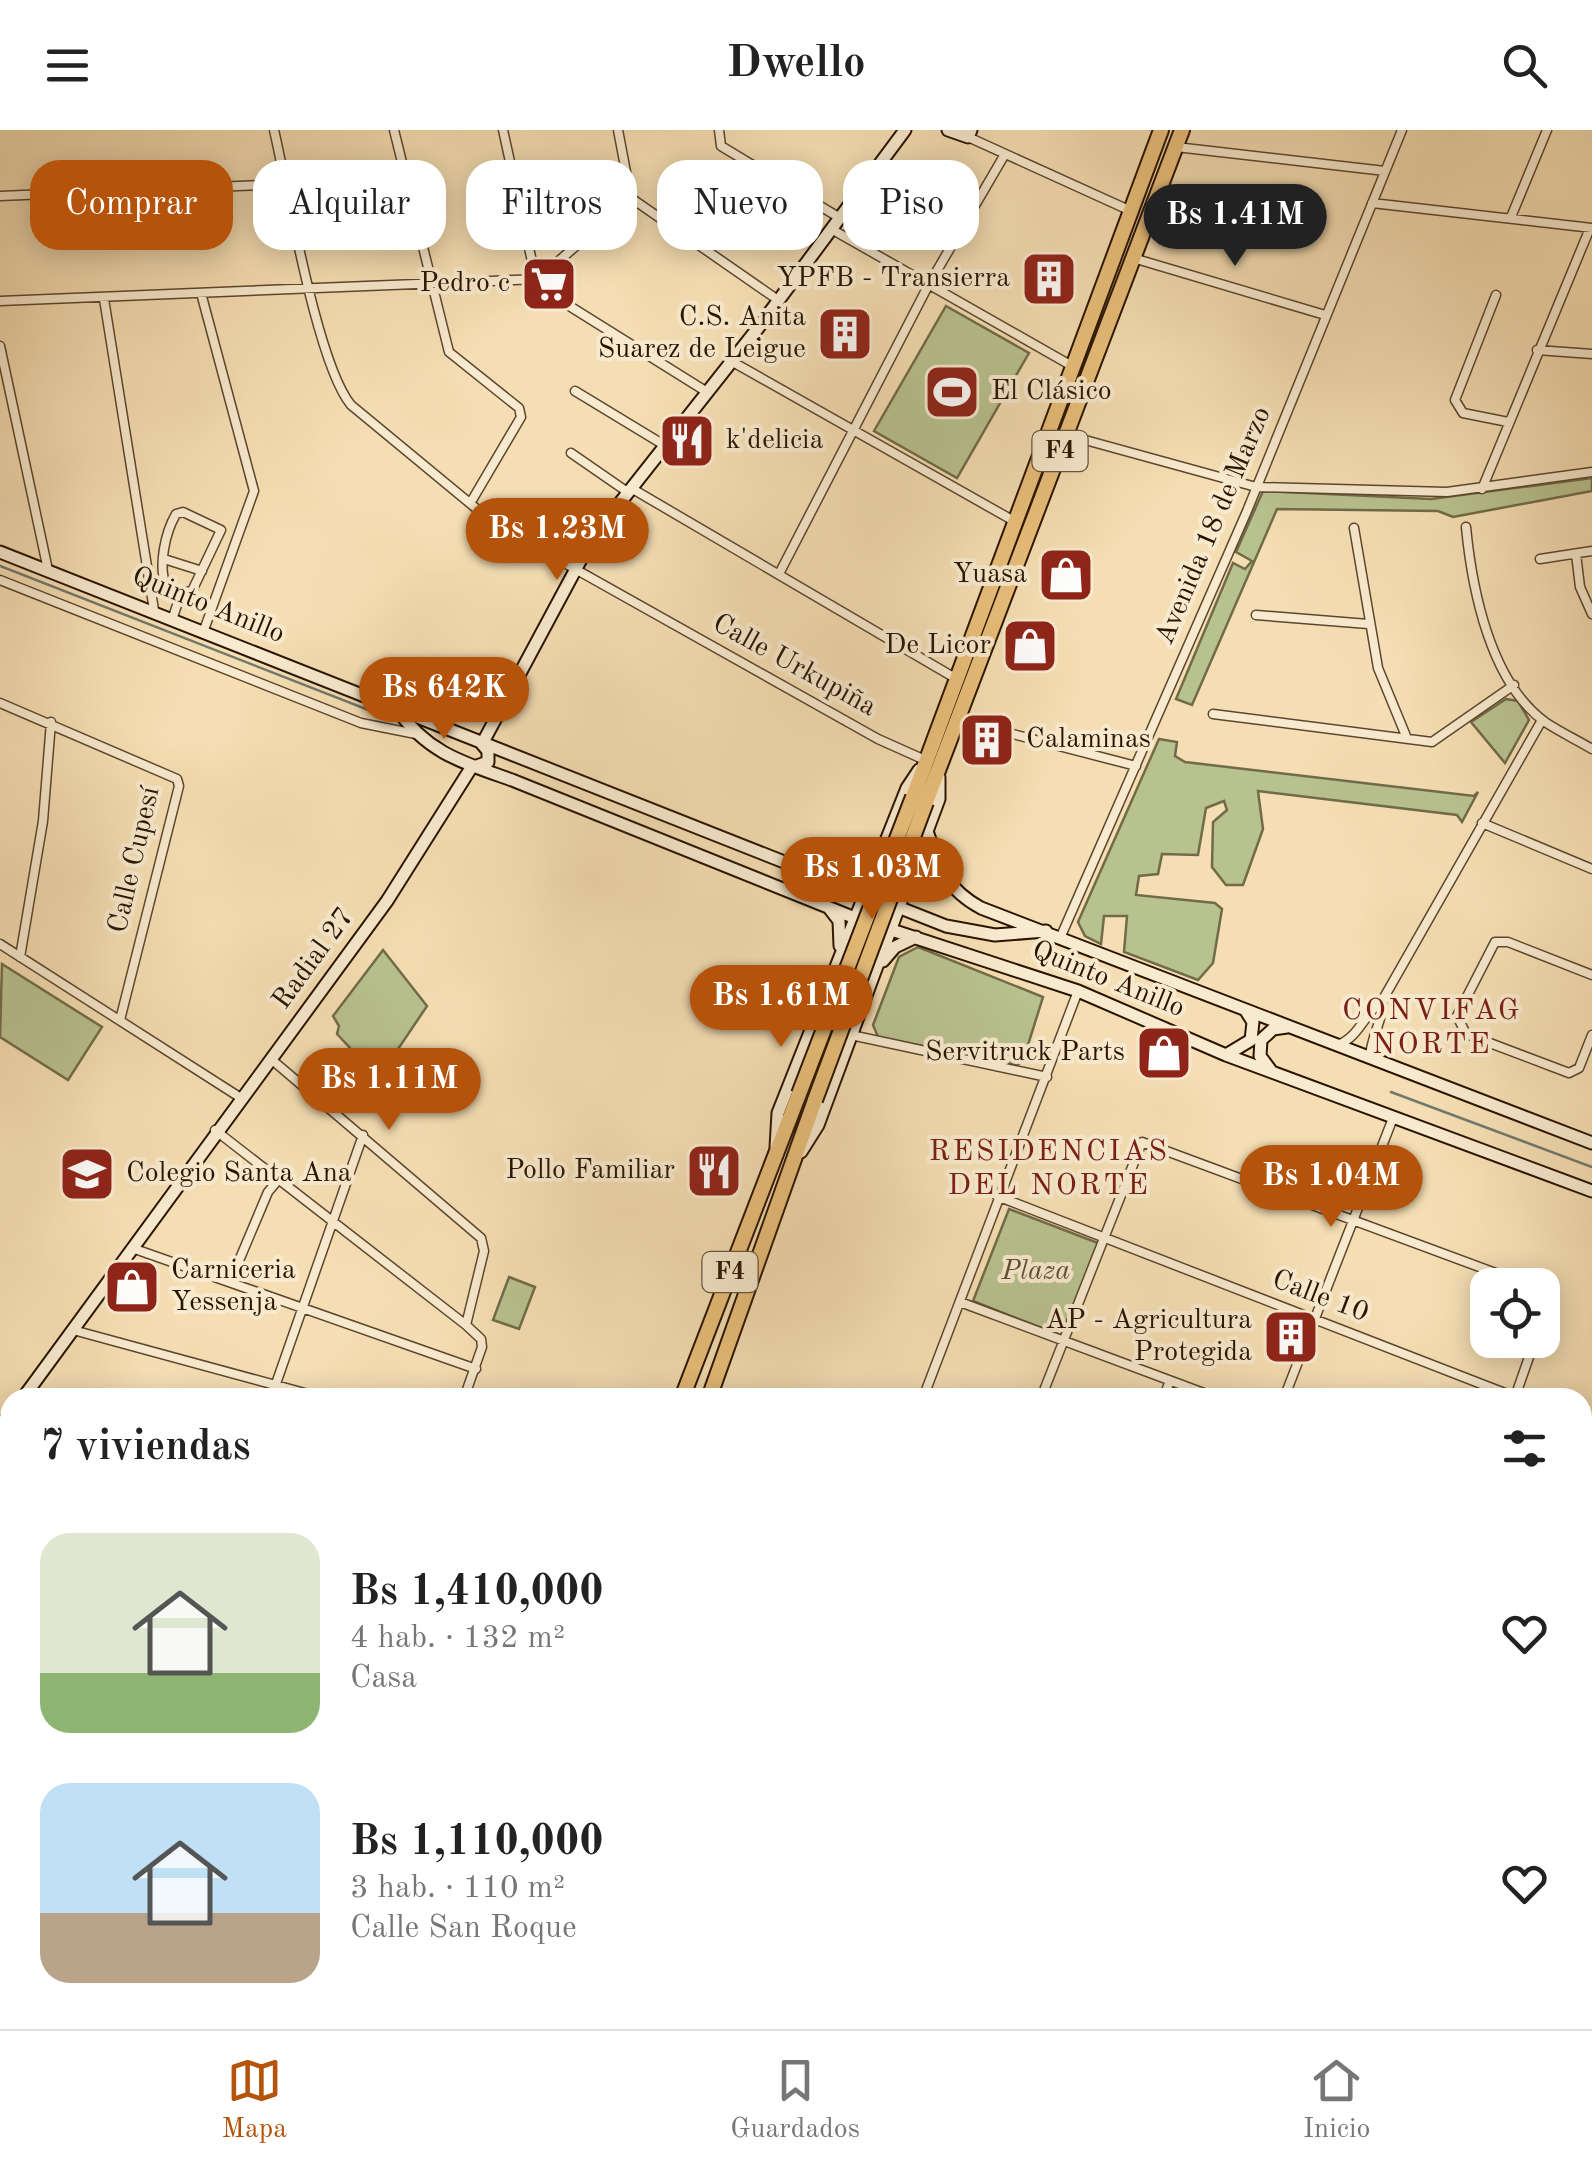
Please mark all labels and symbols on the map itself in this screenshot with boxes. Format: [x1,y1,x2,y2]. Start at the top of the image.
pin: Bs 1.41M [1132,184,1338,269]
building icon: YPFB - Transierra [1019,249,1079,309]
supermarket icon: Pedro c [519,254,579,314]
place label: YPFB - Transierra [776,265,1010,293]
place label: Pedro c [420,270,510,298]
place label: C.S. Anita Suarez de Leigue [598,304,806,364]
building icon: C.S. Anita Suarez de Leigue [815,304,875,364]
sports icon: El Clásico [922,362,982,422]
place label: El Clásico [991,378,1112,406]
street label: Avenida 18 de Marzo [1151,403,1277,649]
restaurant icon: k'delicia [657,411,717,471]
place label: k'delicia [726,427,824,455]
road number: F4 [1032,431,1088,471]
pin: Bs 1.23M [454,498,660,583]
shop icon: Yuasa [1036,545,1096,605]
place label: Yuasa [953,561,1027,589]
street label: Quinto Anillo [128,563,288,649]
street label: Calle Urkupiña [707,610,881,723]
shop icon: De Licor [1000,616,1060,676]
place label: De Licor [885,632,991,660]
pin: Bs 642K [352,657,536,742]
building icon: Calaminas [957,710,1017,770]
place label: Calaminas [1026,726,1151,754]
street label: Calle Cupesí [105,784,166,936]
pin: Bs 1.03M [769,837,975,922]
street label: Radial 27 [268,903,360,1015]
street label: Quinto Anillo [1028,937,1188,1023]
pin: Bs 1.61M [678,965,884,1050]
district label: CONVIFAG NORTE [1342,996,1522,1060]
shop icon: Servitruck Parts [1134,1023,1194,1083]
place label: Servitruck Parts [925,1039,1125,1067]
pin: Bs 1.11M [286,1048,492,1133]
district label: RESIDENCIAS DEL NORTE [929,1137,1169,1201]
restaurant icon: Pollo Familiar [684,1141,744,1201]
school or university icon: Colegio Santa Ana [57,1144,117,1204]
pin: Bs 1.04M [1228,1145,1434,1230]
place label: Pollo Familiar [505,1157,675,1185]
place label: Colegio Santa Ana [126,1160,352,1188]
road number: F4 [702,1252,758,1292]
shop icon: Carniceria Yessenja [102,1257,162,1317]
place label: Carniceria Yessenja [171,1257,296,1317]
park label: Plaza [1001,1258,1070,1286]
street label: Calle 10 [1268,1266,1372,1328]
place label: AP - Agricultura Protegida [1045,1307,1252,1367]
building icon: AP - Agricultura Protegida [1261,1307,1321,1367]

